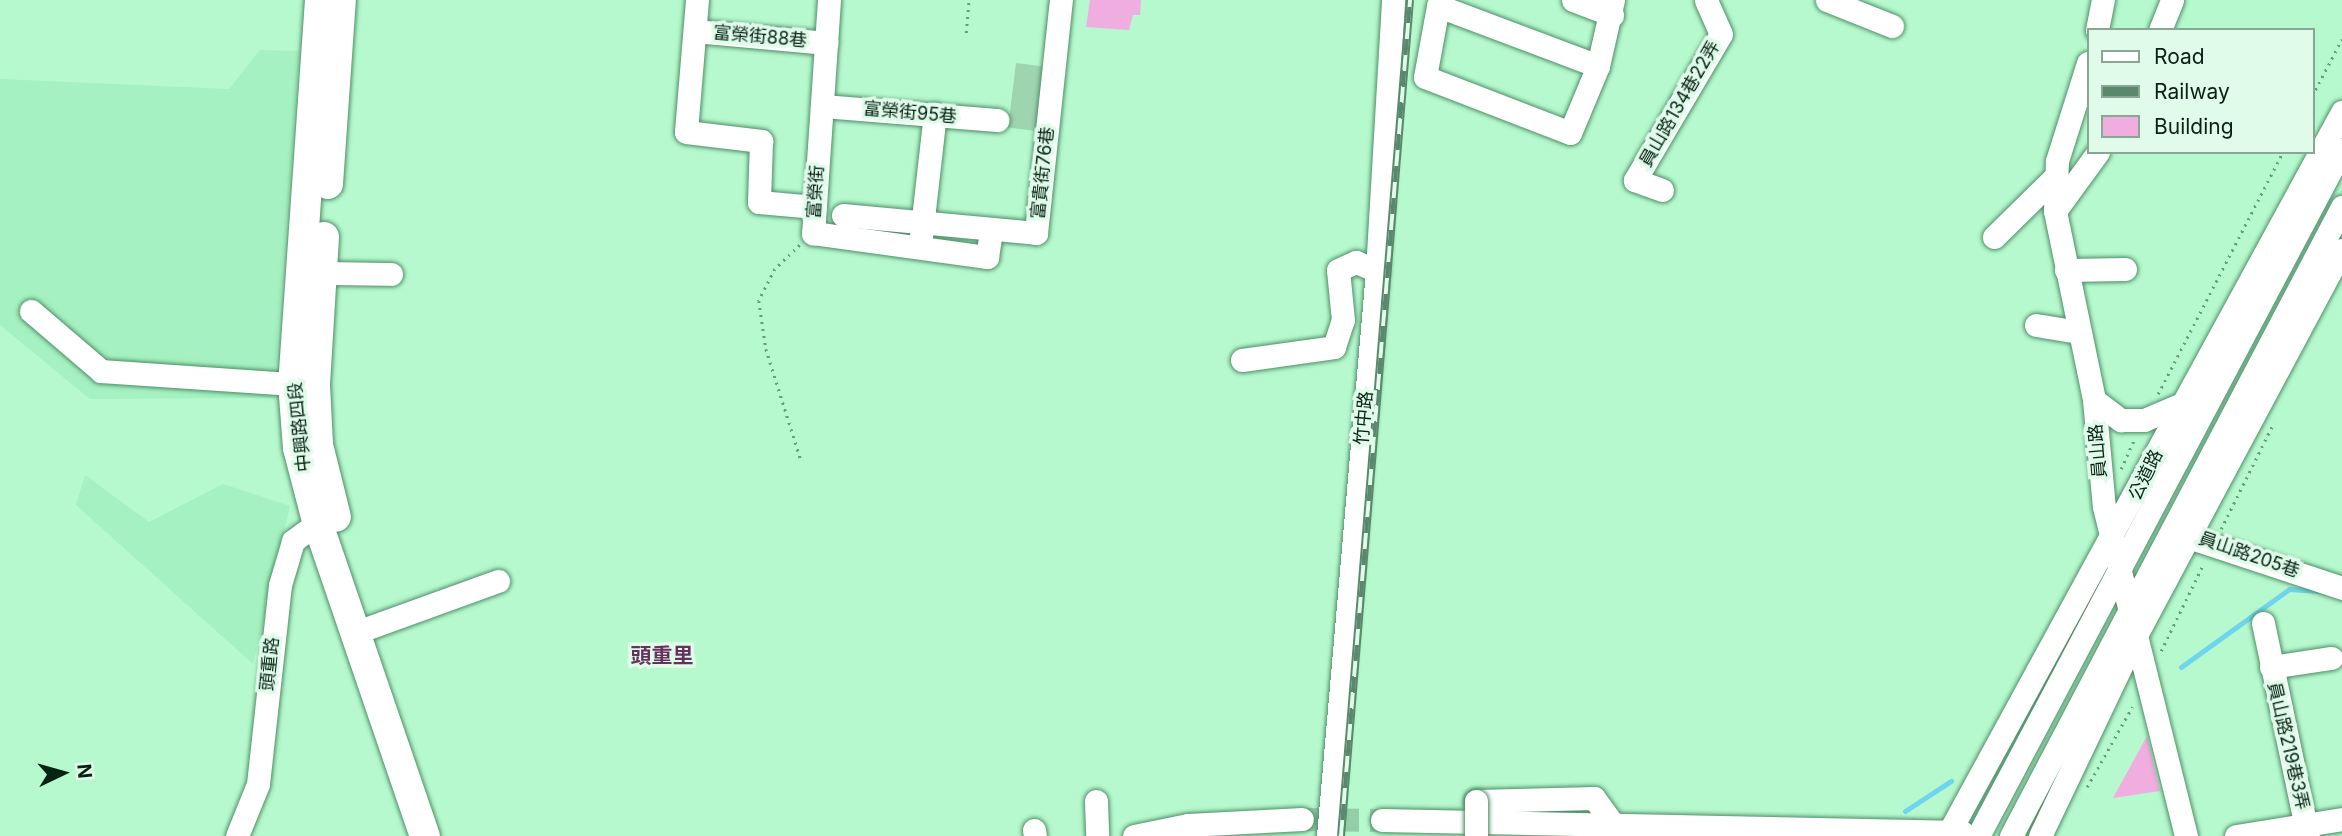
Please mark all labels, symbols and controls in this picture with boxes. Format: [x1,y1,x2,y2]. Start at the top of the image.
street label: 富榮街88巷 [712,22,808,52]
legend [2086,28,2314,154]
street label: 員山路134巷22弄 [1635,37,1725,171]
text: Road [2154,44,2205,69]
text: Railway [2154,79,2230,104]
street label: 富榮街95巷 [862,98,958,128]
text: Building [2154,114,2234,139]
street label: 富貴街76巷 [1027,126,1059,220]
street label: 富榮街 [803,164,829,220]
street label: 中興路四段 [285,381,315,473]
street label: 竹中路 [1351,390,1377,446]
street label: 員山路 [2085,423,2111,479]
street label: 公道路 [2124,446,2168,504]
street label: 員山路205巷 [2196,528,2302,582]
street label: 頭重路 [256,636,284,692]
district label: 頭重里 [631,643,693,669]
street label: 員山路219巷3弄 [2263,680,2313,812]
north arrow [28,738,98,808]
text: N [72,763,97,779]

